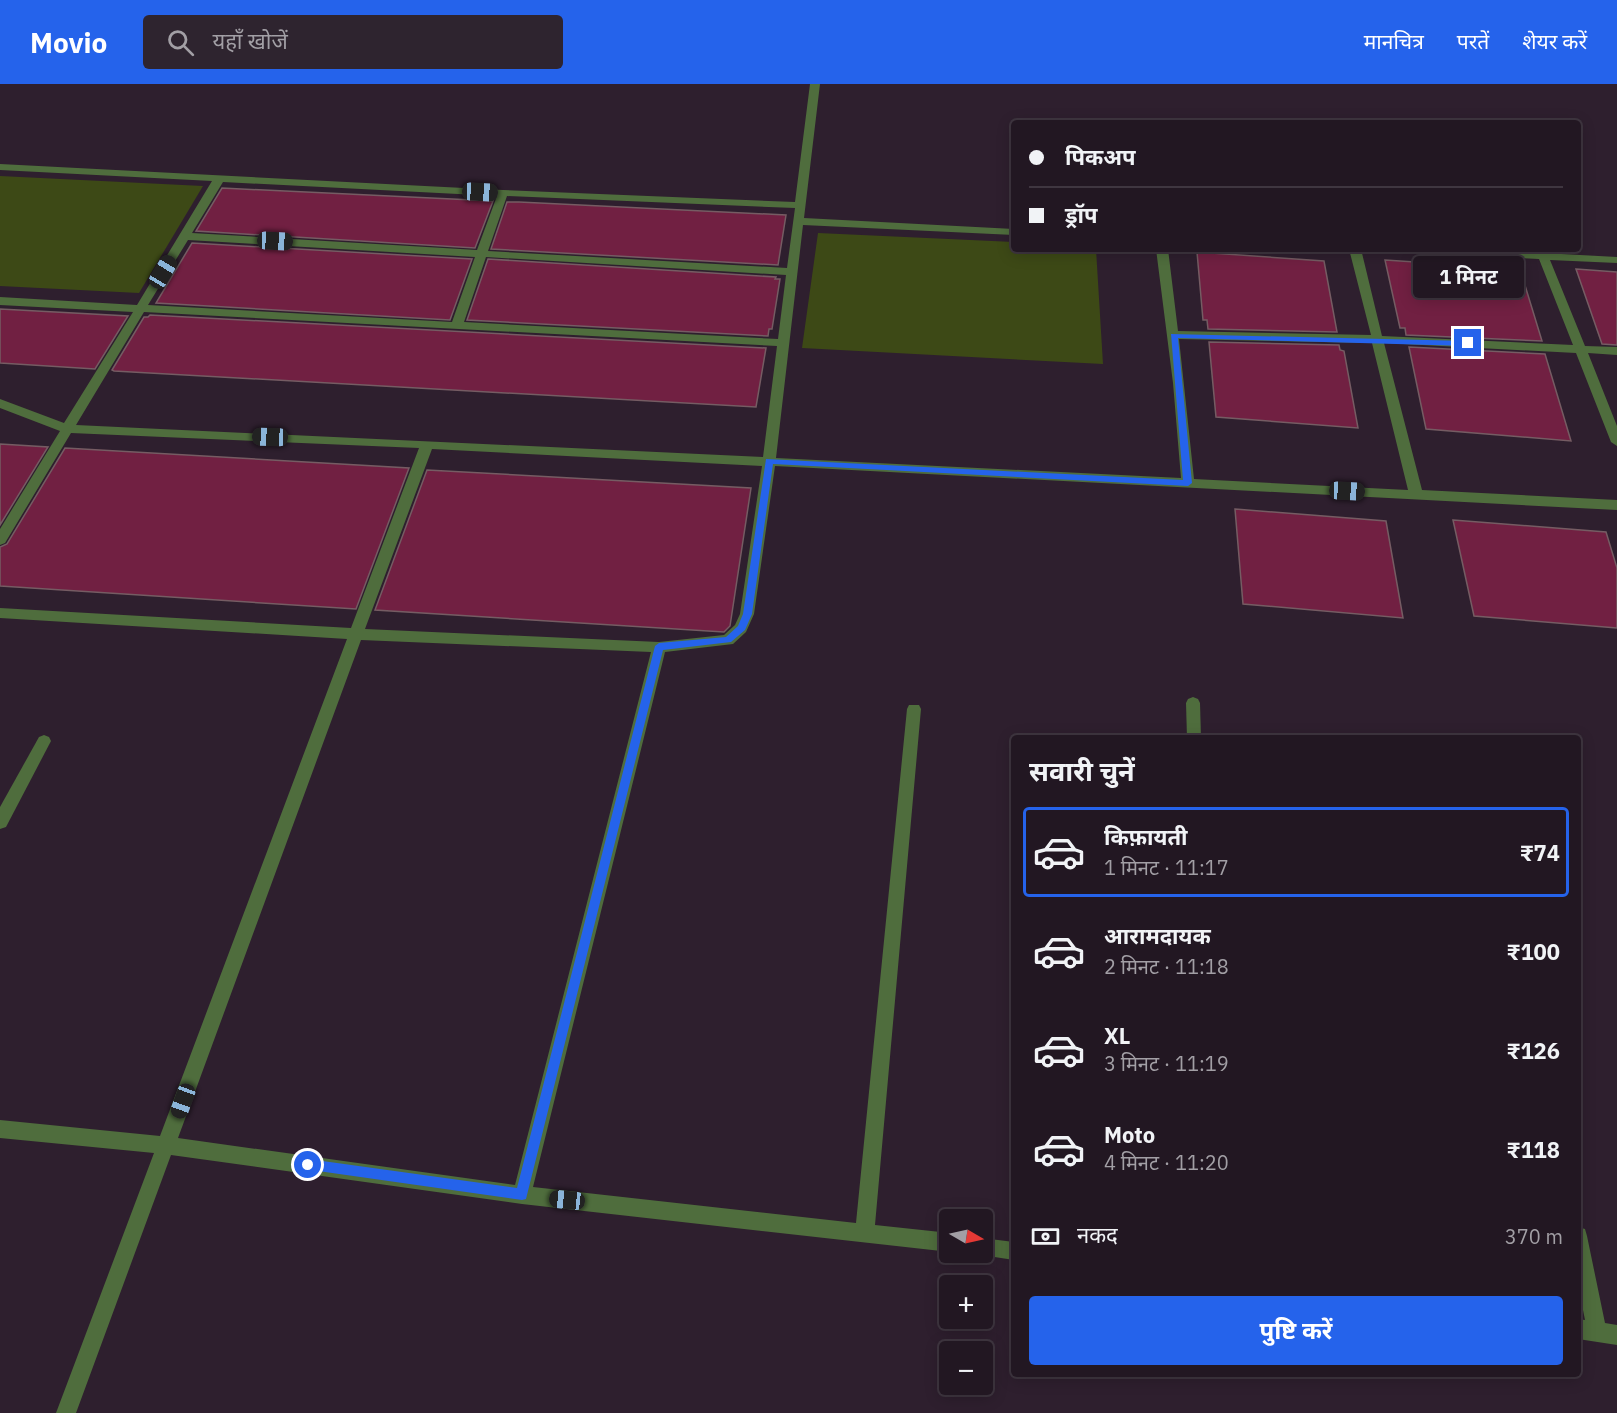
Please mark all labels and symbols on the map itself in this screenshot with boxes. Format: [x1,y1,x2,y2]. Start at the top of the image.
car [462,182,498,202]
car [257,231,293,251]
car [146,252,180,292]
callout: 1 मिनट [1412,256,1524,298]
route end [1454,329,1481,356]
car [252,427,288,447]
car [1329,481,1365,501]
car [168,1081,198,1121]
route start [294,1151,321,1178]
car [548,1189,586,1211]
north arrow [939,1209,993,1263]

